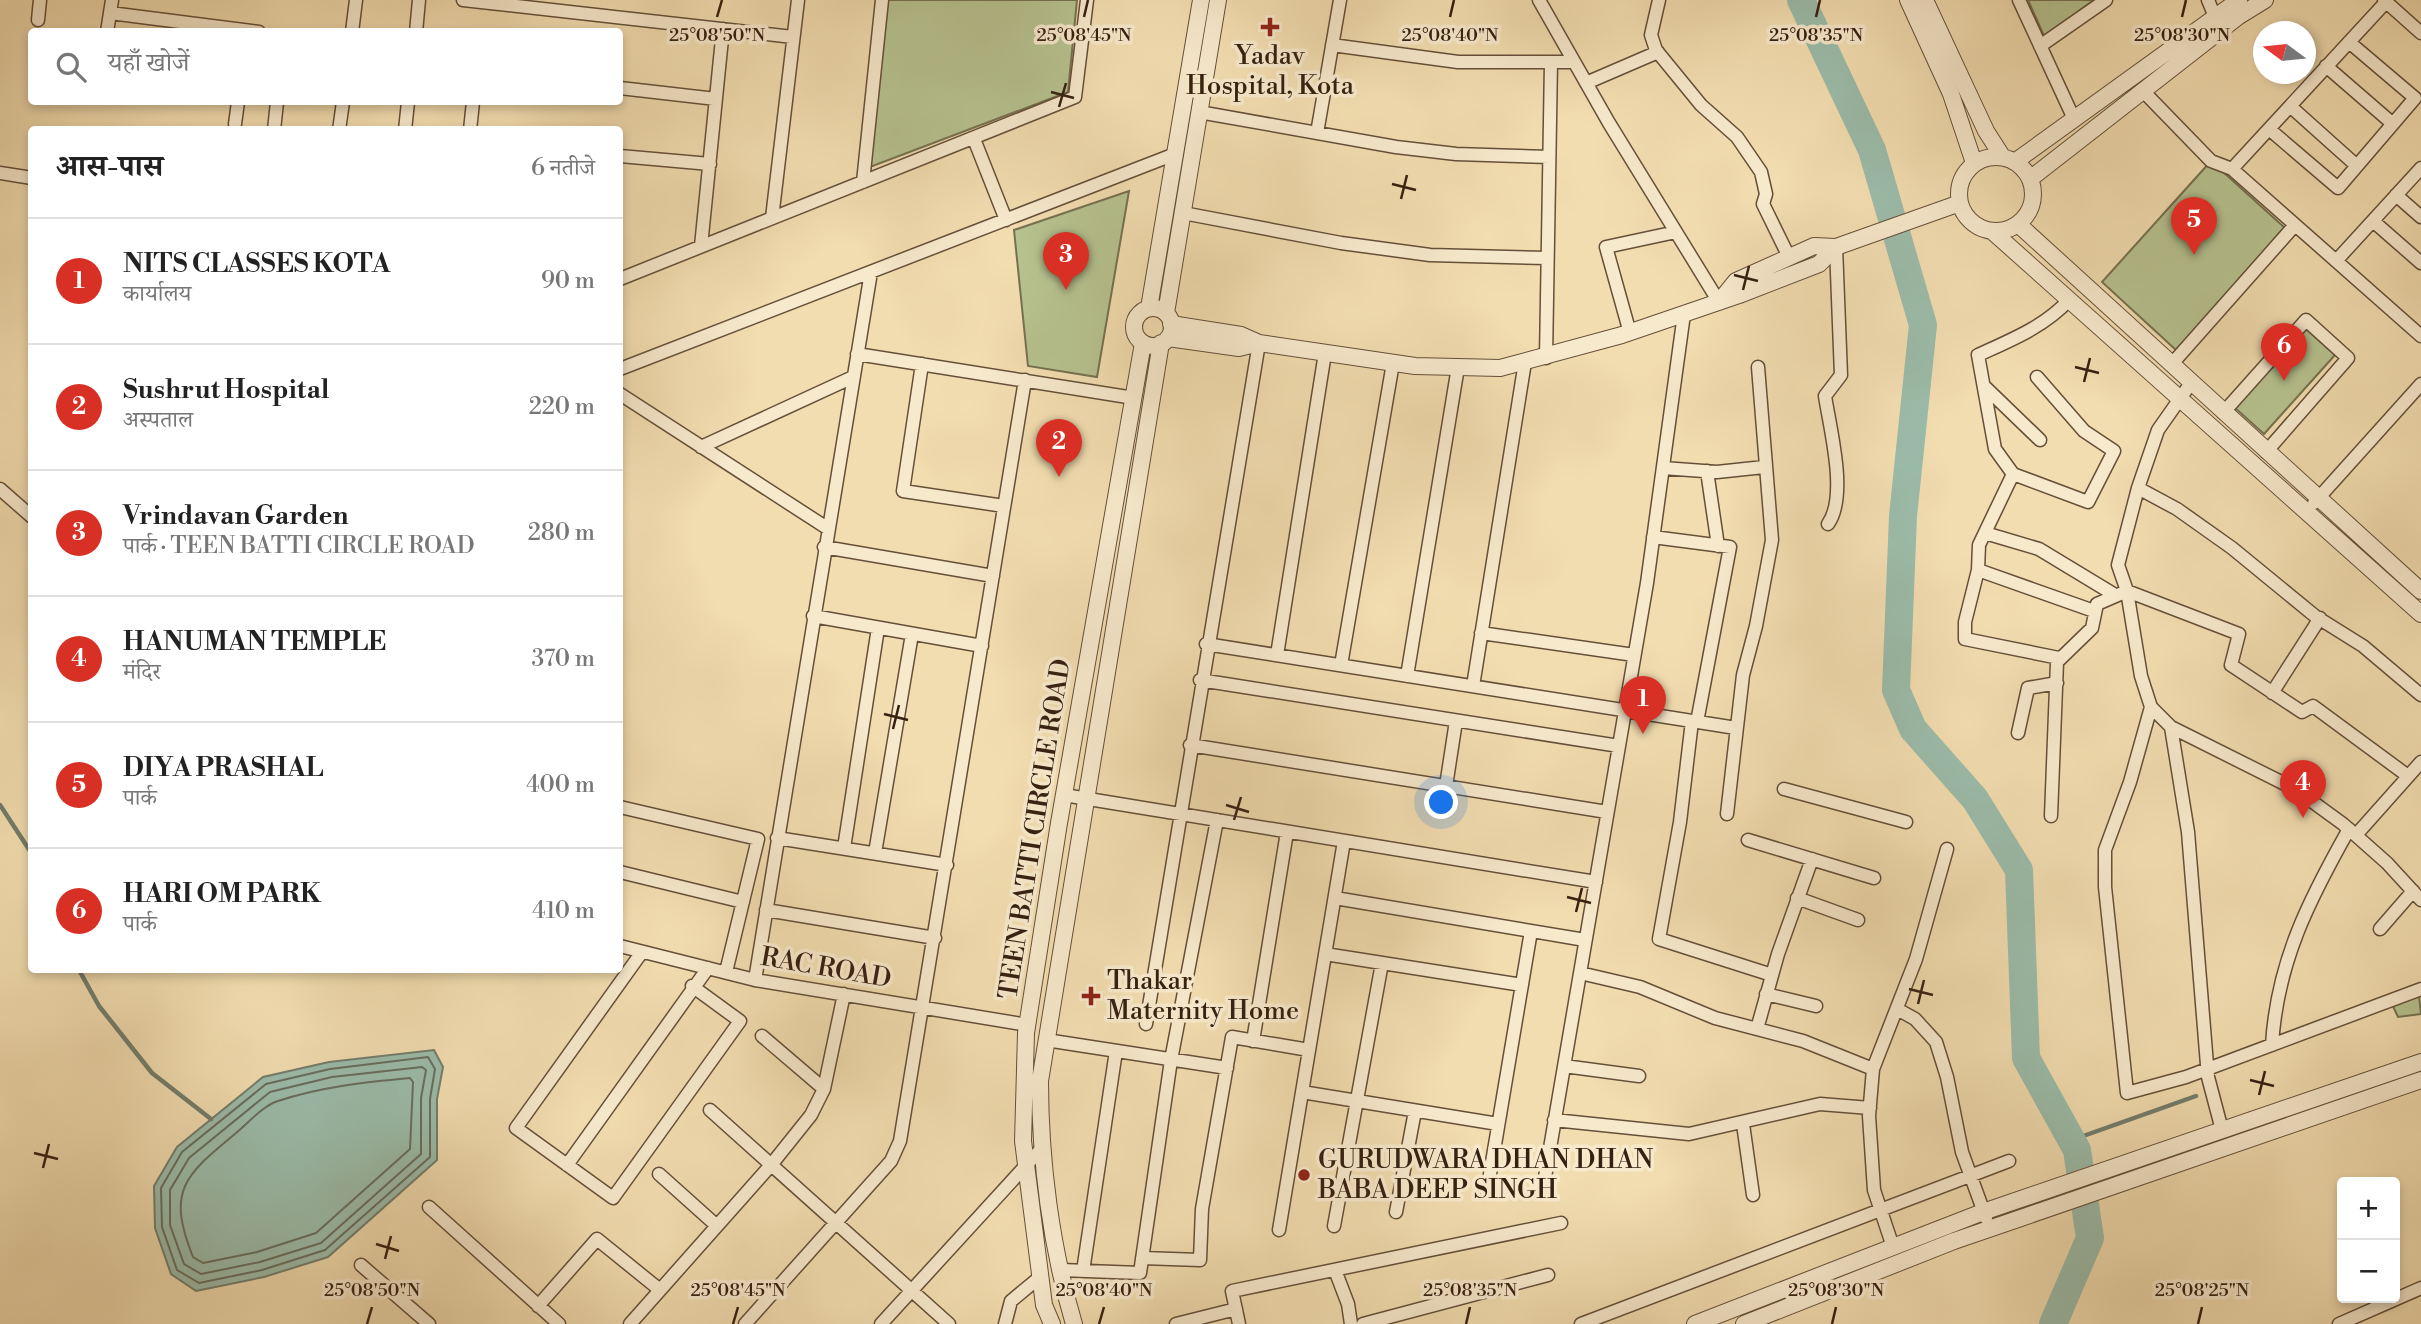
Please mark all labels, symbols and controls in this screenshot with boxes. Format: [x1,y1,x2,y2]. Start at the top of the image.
marker: Yadav Hospital, Kota [1260,17,1280,37]
north arrow [2253,21,2316,84]
text: 25°08'50"N [669,24,766,47]
text: 25°08'45"N [1037,24,1132,47]
text: 25°08'40"N [1402,24,1499,47]
text: 25°08'35"N [1769,24,1864,47]
text: 25°08'30"N [2134,24,2231,47]
search box [28,28,623,105]
place label: Yadav Hospital, Kota [1186,40,1355,102]
text: यहाँ खोजें [108,47,189,79]
icon: search [52,48,90,86]
text: आस-पास [56,148,163,186]
text: 6 नतीजे [531,154,595,182]
pin: 5 [2171,197,2217,255]
pin: 3 [1043,232,1089,290]
text: NITS CLASSES KOTA [123,248,390,280]
text: 1 [73,267,85,295]
text: 90 m [541,267,595,295]
text: कार्यालय [123,280,191,308]
pin: 6 [2261,323,2307,381]
text: Sushrut Hospital [123,374,329,406]
text: 2 [72,393,86,421]
text: 220 m [529,393,595,421]
text: अस्पताल [123,406,193,434]
pin: 2 [1036,419,1082,477]
text: Vrindavan Garden [123,500,349,532]
text: 3 [72,519,86,547]
text: 280 m [528,519,595,547]
text: पार्क · TEEN BATTI CIRCLE ROAD [123,532,475,560]
text: HANUMAN TEMPLE [123,626,386,658]
text: 4 [71,645,87,673]
text: 370 m [532,645,595,673]
street label: TEEN BATTI CIRCLE ROAD [992,657,1078,1001]
text: मंदिर [123,658,161,686]
pin: 1 [1620,676,1666,734]
text: DIYA PRASHAL [123,752,323,784]
pin: 4 [2280,760,2326,818]
text: 5 [72,771,86,799]
text: 400 m [526,771,595,799]
text: पार्क [123,784,157,812]
your location [1424,785,1458,819]
text: HARI OM PARK [123,878,321,910]
text: 6 [72,897,86,925]
text: 410 m [532,897,595,925]
text: पार्क [123,910,157,938]
street label: RAC ROAD [758,941,894,995]
place label: Thakar Maternity Home [1107,965,1299,1027]
marker: Thakar Maternity Home [1081,986,1101,1006]
place label: GURUDWARA DHAN DHAN BABA DEEP SINGH [1317,1144,1654,1206]
marker: GURUDWARA DHAN DHAN BABA DEEP SINGH [1296,1167,1312,1183]
map controls [2337,1177,2400,1303]
button: + [2337,1177,2400,1240]
button: − [2337,1240,2400,1303]
text: 25°08'50"N [324,1279,421,1302]
text: 25°08'45"N [691,1279,786,1302]
text: 25°08'40"N [1056,1279,1153,1302]
text: 25°08'35"N [1423,1279,1518,1302]
text: 25°08'30"N [1788,1279,1885,1302]
text: 25°08'25"N [2155,1279,2250,1302]

